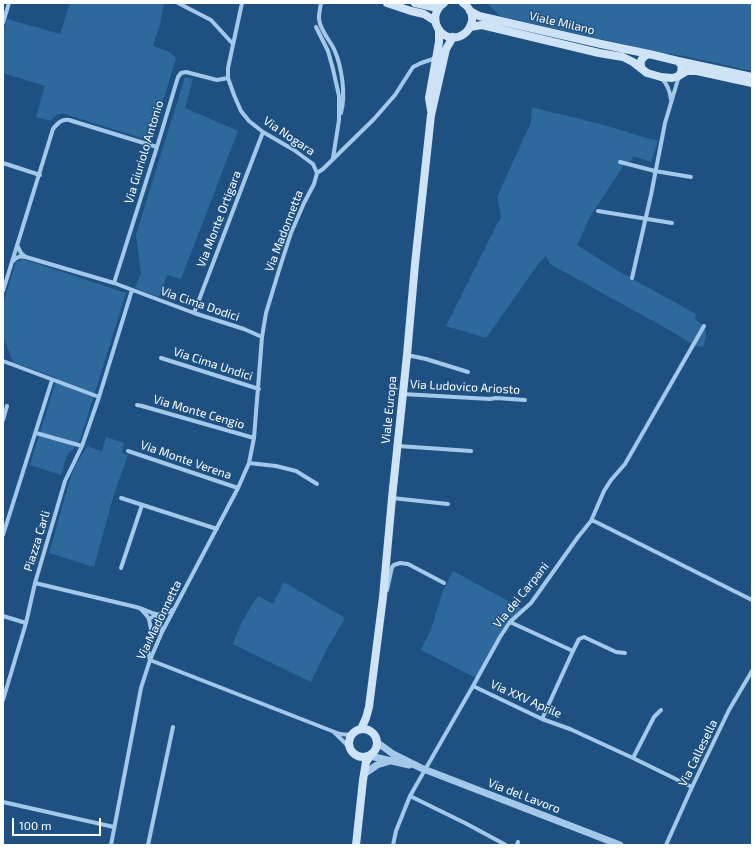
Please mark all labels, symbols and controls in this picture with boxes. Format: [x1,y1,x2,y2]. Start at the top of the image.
street label: Viale Milano [528,8,596,38]
street label: Via Giuriolo Antonio [121,99,167,205]
street label: Via Nogara [260,113,318,159]
street label: Via Monte Ortigara [194,169,244,269]
street label: Via Madonnetta [262,188,306,274]
street label: Via Cima Dodici [159,284,241,324]
street label: Via Cima Undici [171,344,255,384]
street label: Viale Europa [378,375,400,445]
street label: Via Ludovico Ariosto [410,377,520,397]
street label: Via Monte Cengio [152,392,246,432]
street label: Via Monte Verena [139,438,233,482]
street label: Piazza Carli [21,509,53,573]
street label: Via dei Carpani [490,559,552,631]
street label: Via Madonnetta [134,578,184,662]
street label: Via XXV Aprile [488,677,564,721]
street label: Via Callesella [676,717,720,789]
street label: Via del Lavoro [486,776,562,816]
scale bar [14,810,103,836]
text: 100 m [19,818,51,832]

